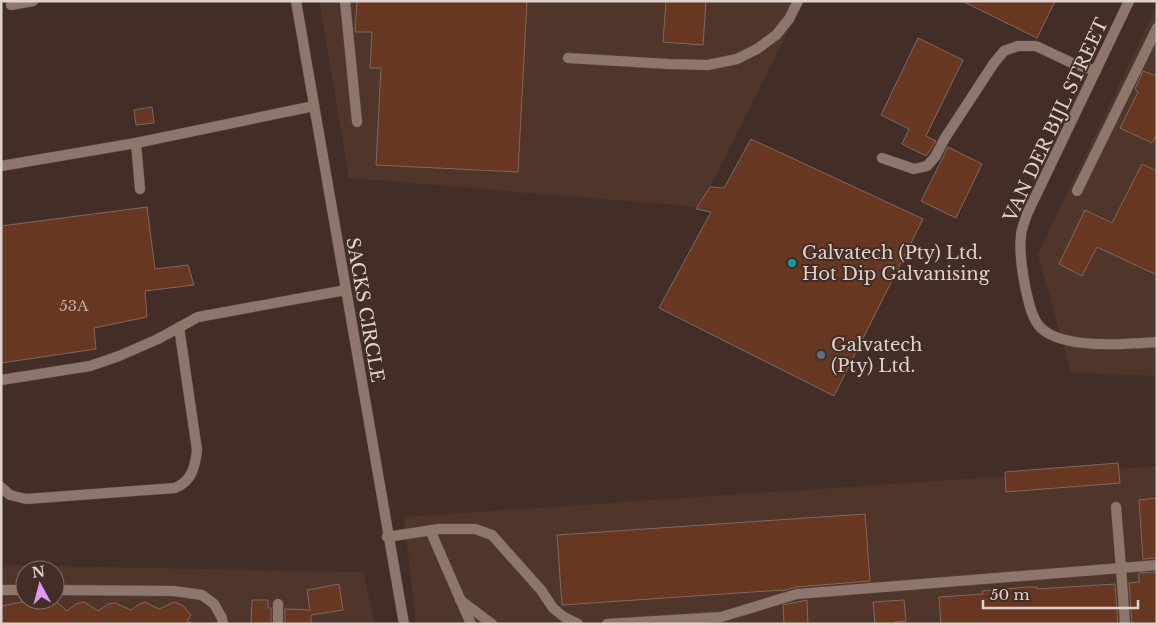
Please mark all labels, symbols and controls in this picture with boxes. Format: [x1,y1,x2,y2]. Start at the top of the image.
street label: VAN DER BIJL STREET [999,14,1113,226]
street label: SACKS CIRCLE [341,236,389,384]
place label: Galvatech (Pty) Ltd. Hot Dip Galvanising [802,242,990,285]
marker: Galvatech (Pty) Ltd. Hot Dip Galvanising [786,257,798,269]
house number: 53A [59,296,89,315]
place label: Galvatech (Pty) Ltd. [831,334,922,377]
marker: Galvatech (Pty) Ltd. [815,349,827,361]
north arrow [15,560,65,610]
text: N [31,562,46,582]
scale bar [983,578,1138,610]
text: 50 m [990,585,1030,604]

